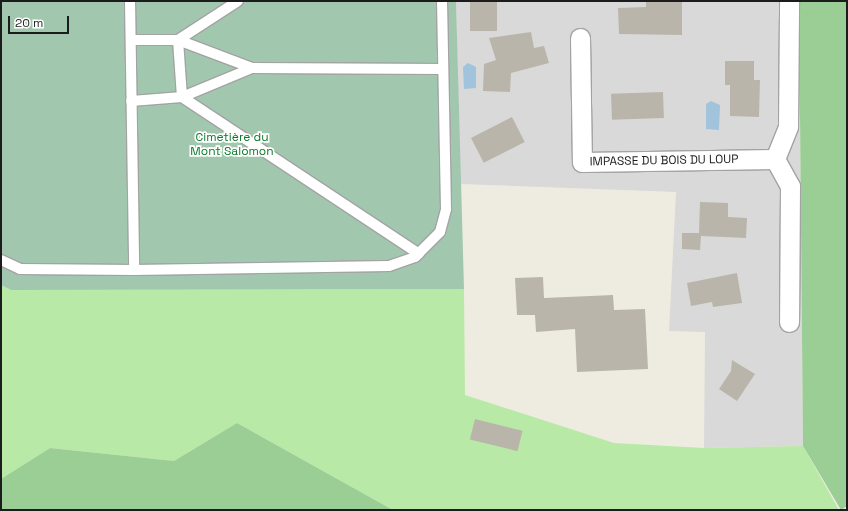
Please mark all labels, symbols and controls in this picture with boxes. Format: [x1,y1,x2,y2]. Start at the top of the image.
scale bar [10,8,71,34]
text: 20 m [15,15,43,31]
park label: Cimetière du Mont Salomon [190,131,274,159]
street label: IMPASSE DU BOIS DU LOUP [589,153,739,169]

